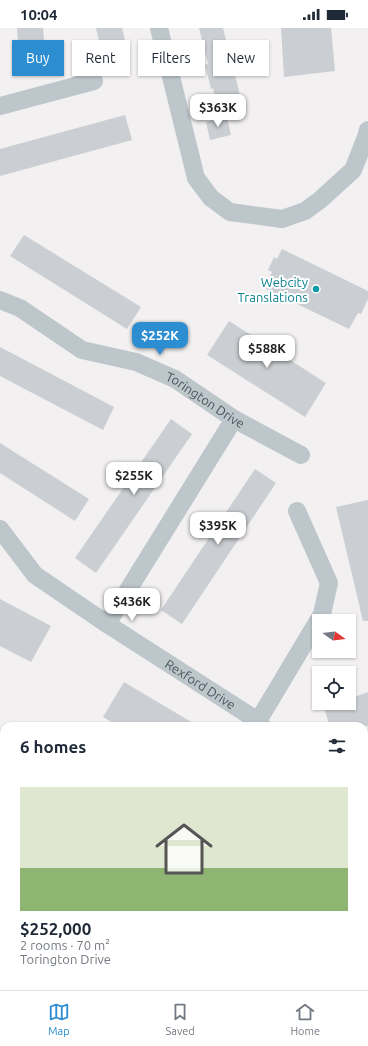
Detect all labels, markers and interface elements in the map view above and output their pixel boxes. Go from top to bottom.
text: 10:04 [20,6,58,23]
chip: Buy [12,40,64,76]
chip: Rent [72,40,130,76]
chip: Filters [138,40,205,76]
chip: New [213,40,269,76]
pin: $363K [190,94,246,128]
text: $363K [199,100,237,114]
place label: Webcity Translations [238,275,308,304]
marker: Webcity Translations [311,284,321,294]
pin: $252K [132,322,188,356]
text: $252K [141,328,179,342]
pin: $588K [239,335,295,369]
text: $588K [248,341,286,355]
street label: Torington Drive [164,369,247,430]
pin: $255K [106,462,162,496]
text: $255K [115,468,153,482]
pin: $395K [190,512,246,546]
text: $395K [199,518,237,532]
pin: $436K [104,588,160,622]
text: $436K [113,594,151,608]
north arrow [312,614,356,658]
map controls [312,614,356,710]
street label: Rexford Drive [163,656,238,712]
button: locate [312,666,356,710]
icon: filters [326,735,348,757]
text: 6 homes [20,737,86,756]
icon: home [148,813,220,885]
text: $252,000 [20,919,91,938]
text: 2 rooms · 70 m² [20,938,110,952]
text: Torington Drive [20,952,111,966]
tab: Map [48,1001,70,1037]
tab: Saved [166,1001,195,1037]
tab: Home [290,1001,320,1037]

